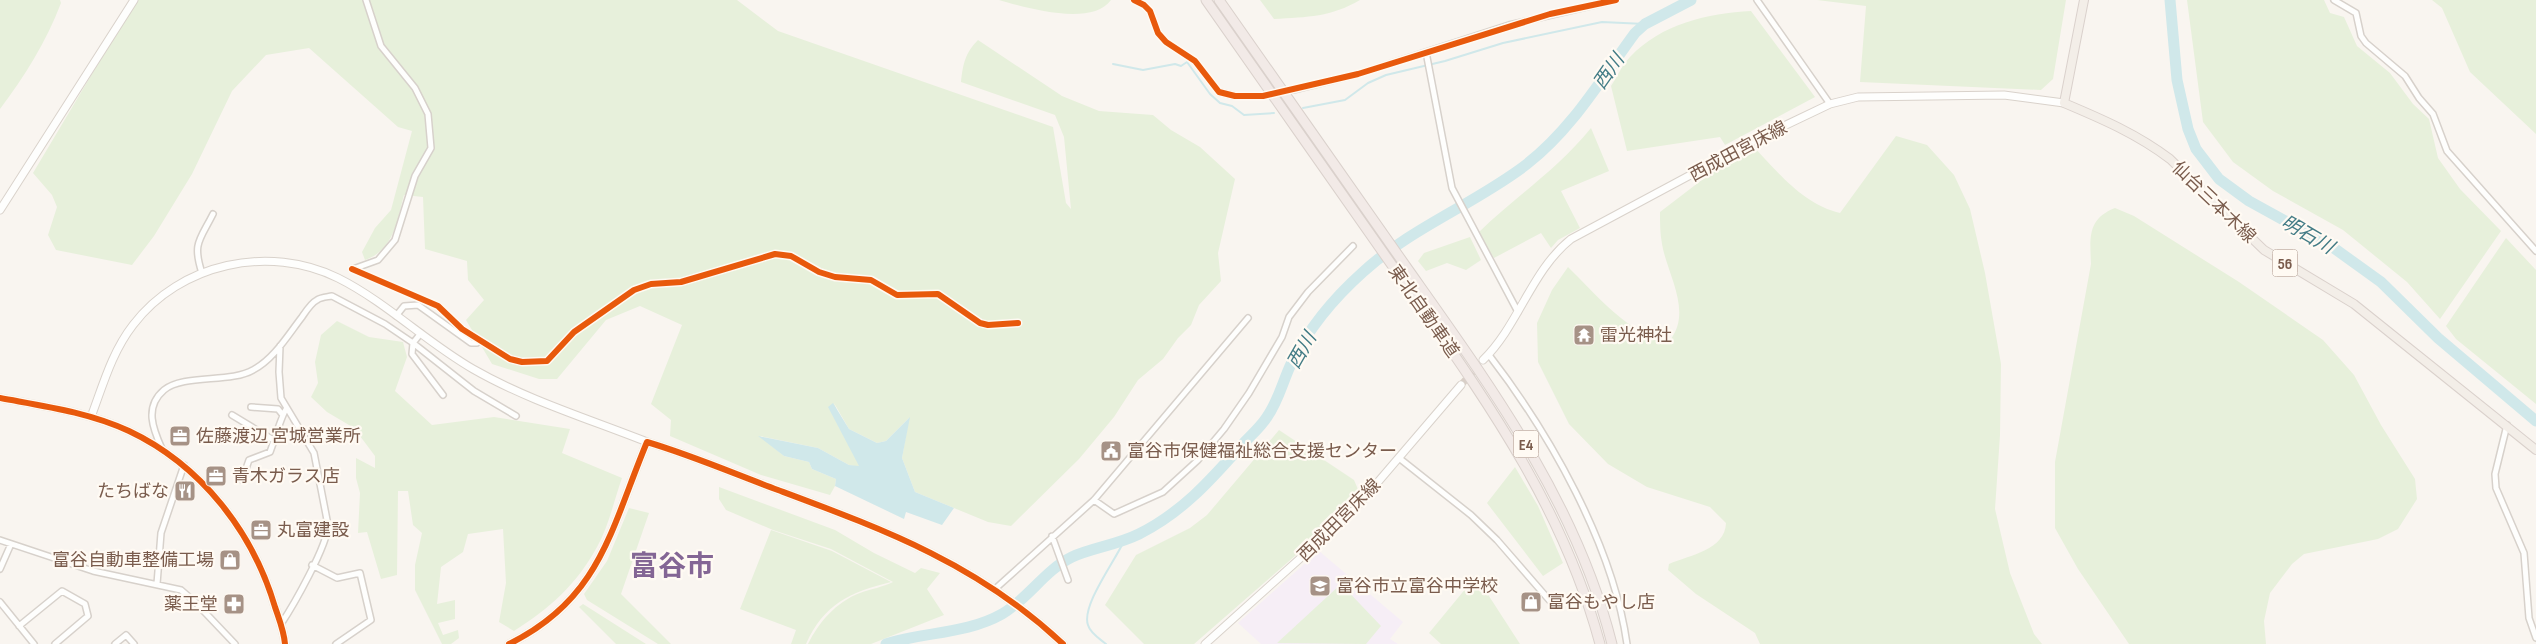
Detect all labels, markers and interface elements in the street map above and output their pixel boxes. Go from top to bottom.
water label: 西川 [1589,48,1631,94]
street label: 西成田宮床線 [1686,117,1791,186]
street label: 仙台三本木線 [2168,157,2260,247]
water label: 明石川 [2277,211,2339,261]
road number: 56 [2272,250,2298,276]
street label: 東北自動車道 [1384,261,1463,362]
temple icon: 雷光神社 [1572,323,1596,347]
place label: 雷光神社 [1600,325,1672,346]
water label: 西川 [1283,327,1323,373]
office icon: 佐藤渡辺 宮城営業所 [168,424,192,448]
place label: 佐藤渡辺 宮城営業所 [196,426,361,447]
road number: E4 [1514,430,1538,458]
public building icon: 富谷市保健福祉総合支援センター [1099,439,1123,463]
place label: 富谷市保健福祉総合支援センター [1127,441,1397,462]
office icon: 青木ガラス店 [204,464,228,488]
place label: 青木ガラス店 [232,466,340,487]
street label: 西成田宮床線 [1294,475,1385,566]
restaurant icon: たちばな [173,479,197,503]
place label: たちばな [97,481,169,502]
office icon: 丸富建設 [249,518,273,542]
place label: 丸富建設 [277,520,349,541]
shop icon: 富谷自動車整備工場 [218,548,242,572]
place label: 富谷自動車整備工場 [52,550,214,571]
district label: 富谷市 [630,550,714,583]
school or university icon: 富谷市立富谷中学校 [1308,574,1332,598]
place label: 富谷市立富谷中学校 [1336,576,1498,597]
shop icon: 富谷もやし店 [1519,590,1543,614]
pharmacy icon: 薬王堂 [222,592,246,616]
place label: 富谷もやし店 [1547,592,1655,613]
place label: 薬王堂 [164,594,218,615]

